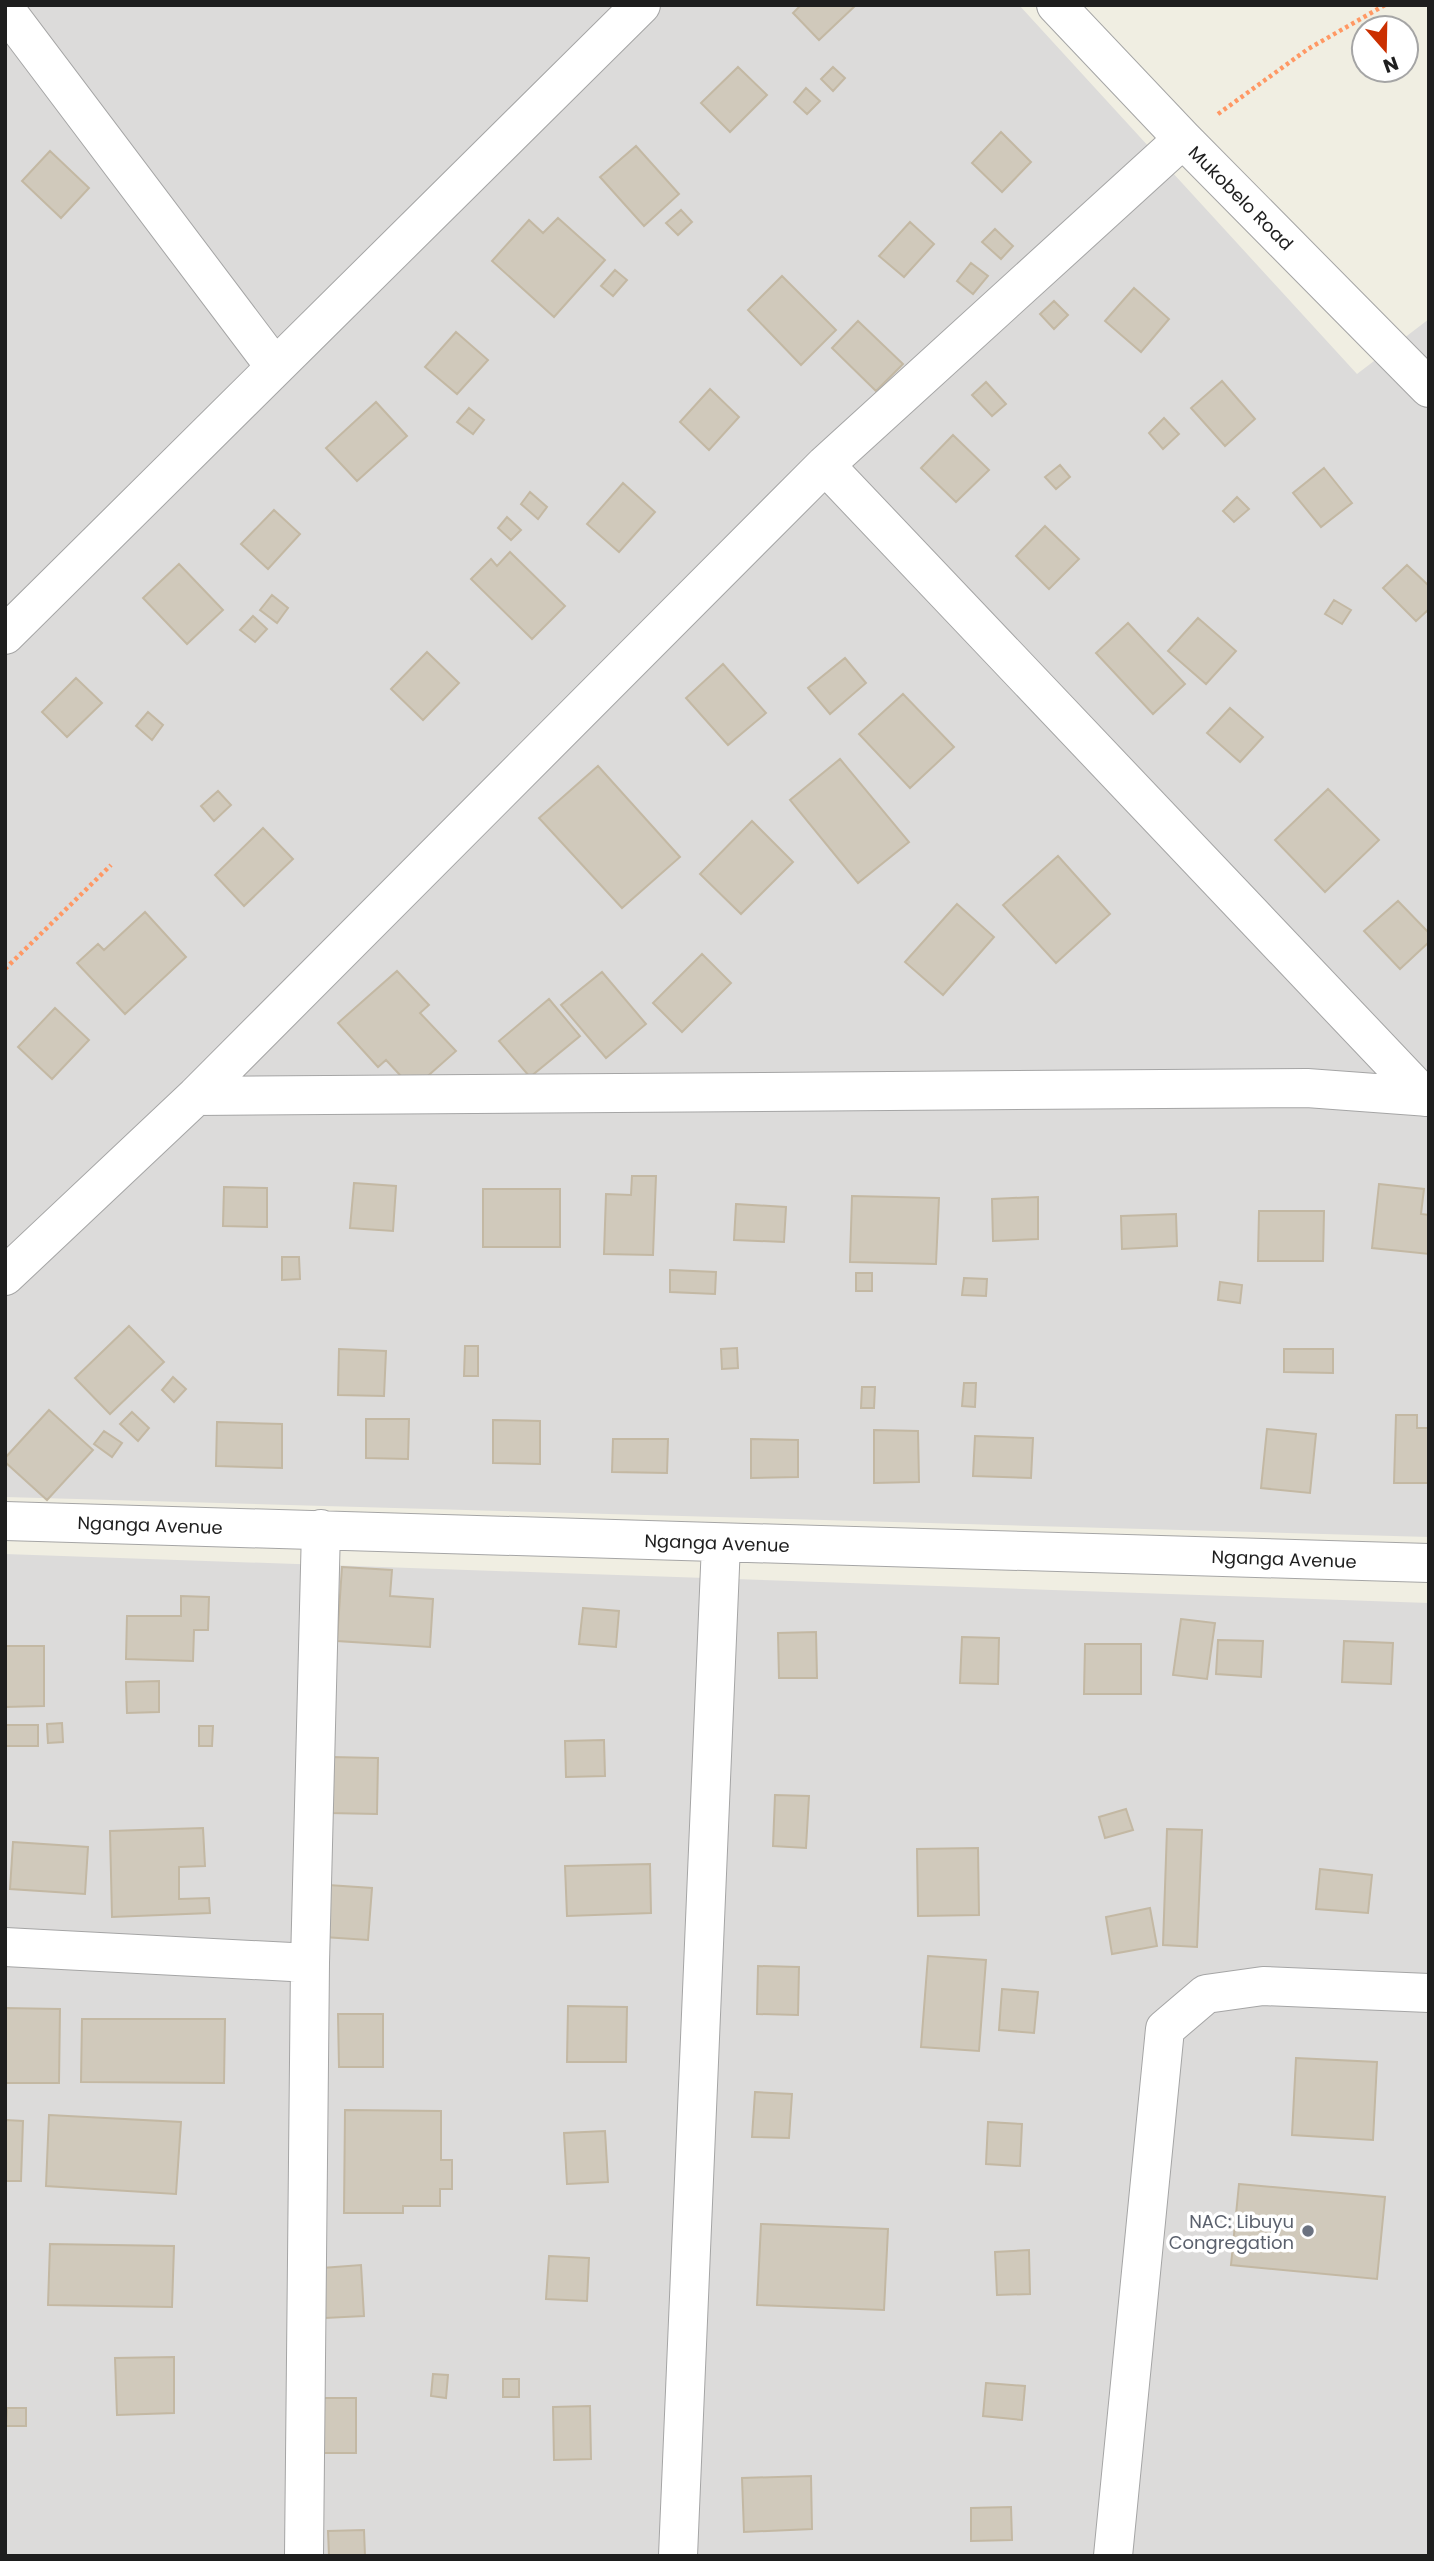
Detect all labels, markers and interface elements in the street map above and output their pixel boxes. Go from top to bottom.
north arrow [1350,14,1420,84]
text: N [1379,49,1402,80]
street label: Mukobelo Road [1183,140,1299,256]
street label: Nganga Avenue [77,1510,223,1540]
street label: Nganga Avenue [644,1528,790,1558]
street label: Nganga Avenue [1211,1544,1357,1574]
place label: NAC: Libuyu Congregation [1169,2209,1294,2255]
marker: NAC: Libuyu Congregation [1300,2223,1316,2239]

